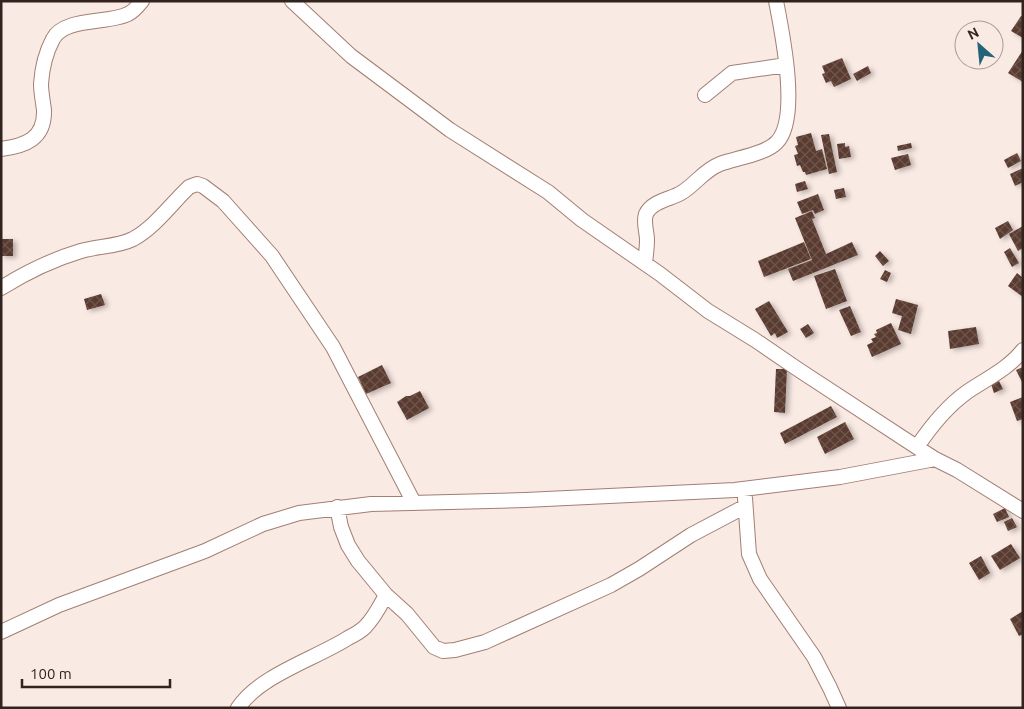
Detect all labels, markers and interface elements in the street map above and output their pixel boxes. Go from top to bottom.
north arrow [954,20,1004,70]
text: N [965,24,981,43]
scale bar [22,656,170,688]
text: 100 m [30,665,72,682]

